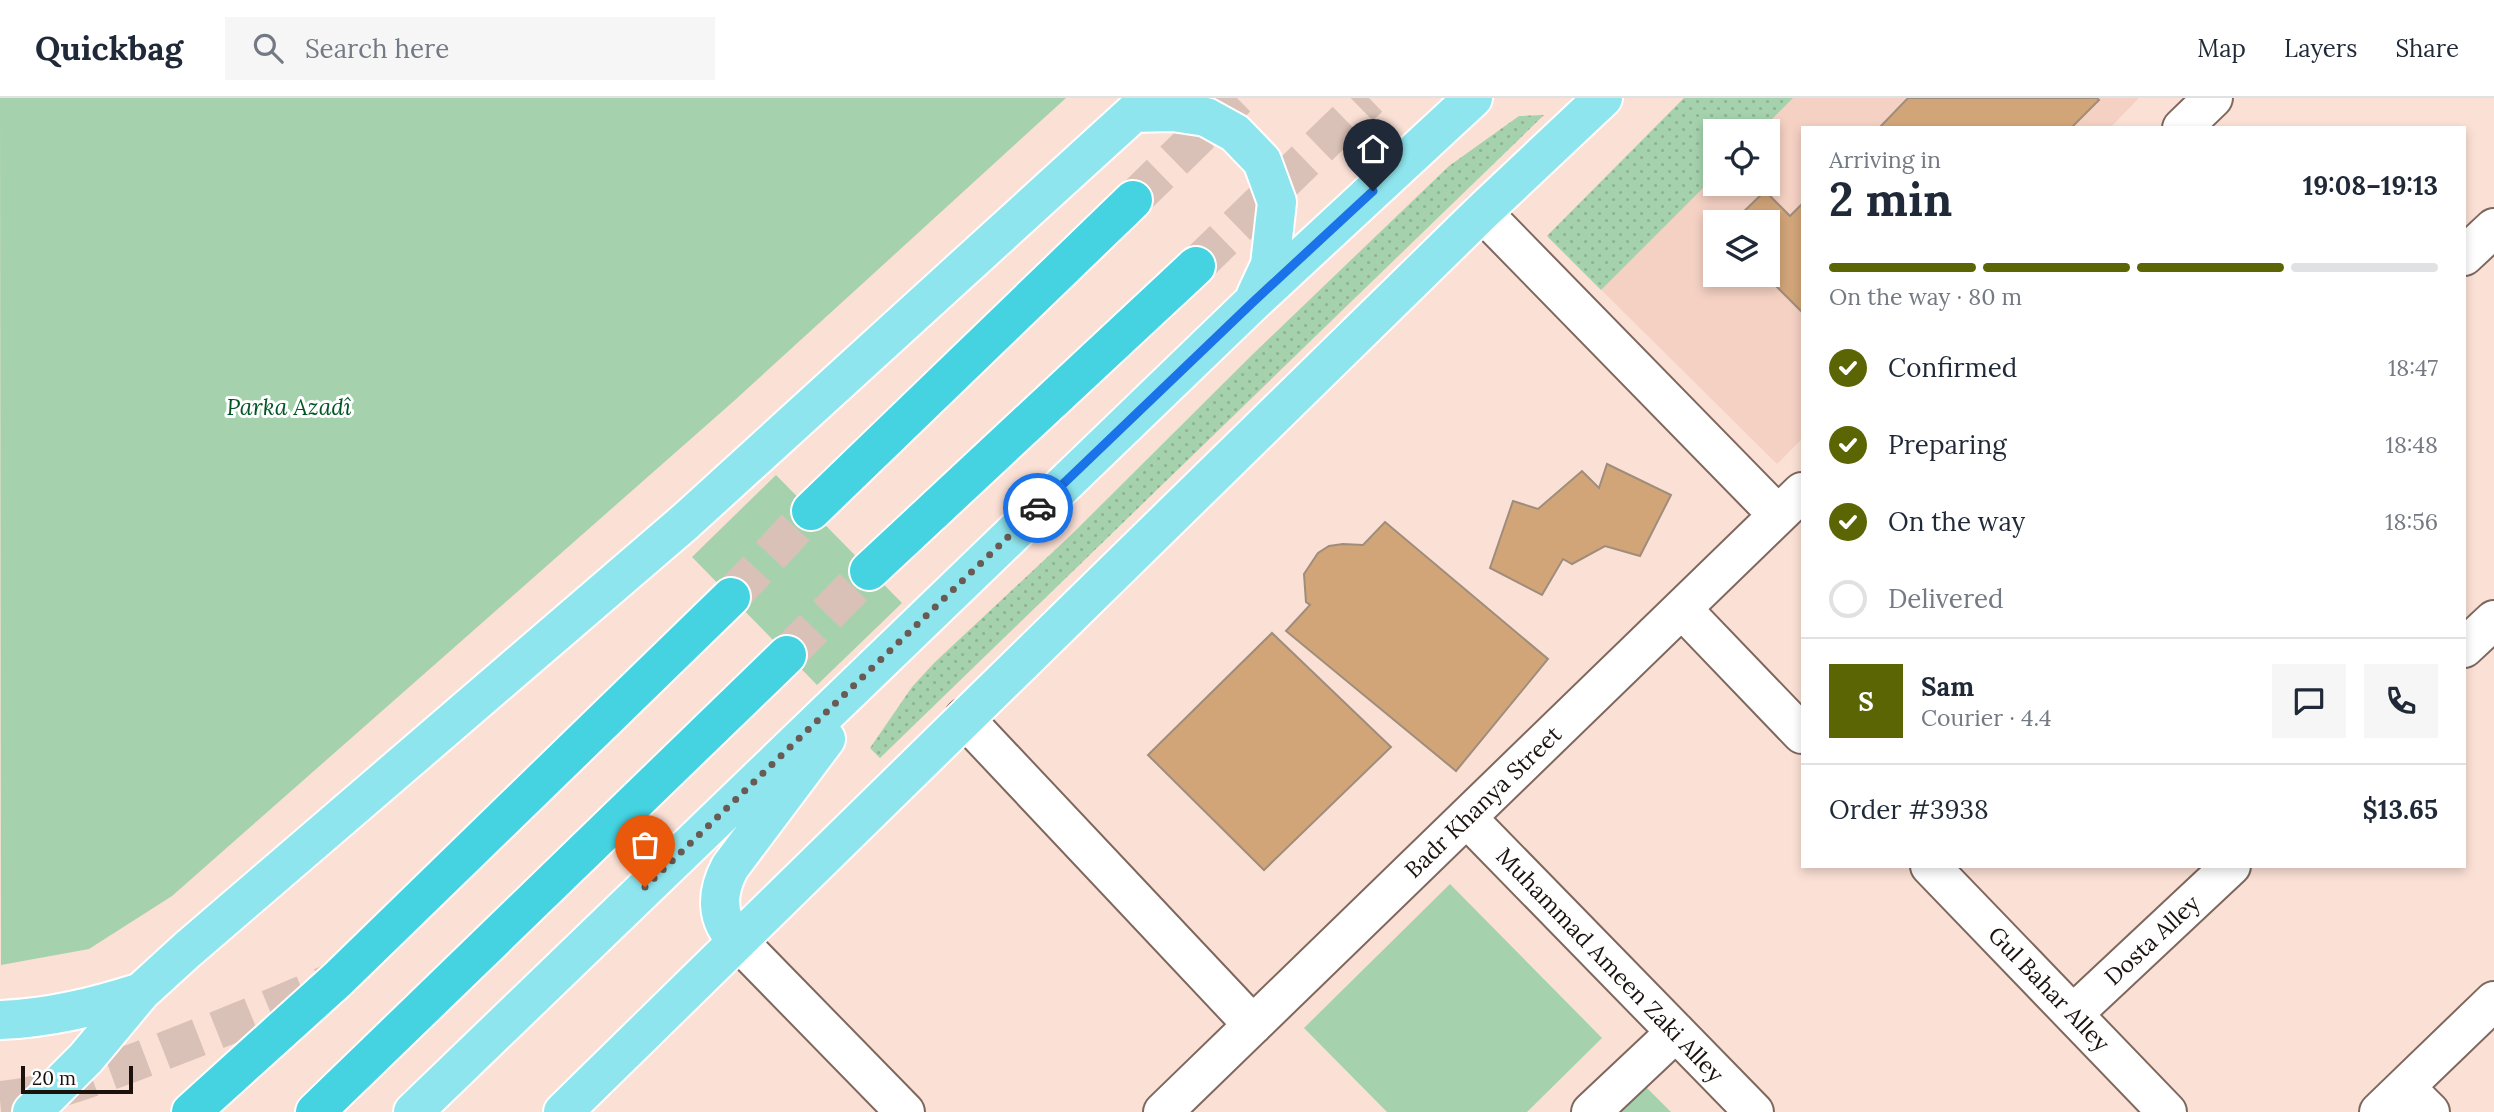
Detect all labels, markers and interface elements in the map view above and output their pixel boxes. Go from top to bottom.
search box [225,17,715,80]
text: Quickbag [35,27,183,69]
icon: search [249,29,287,67]
text: Search here [305,32,449,65]
text: Map [2197,33,2246,64]
text: Layers [2284,33,2357,64]
text: Share [2395,33,2459,64]
pin [1343,119,1403,191]
map controls [1703,119,1780,287]
button: locate [1703,119,1780,196]
icon: home [1354,130,1392,168]
text: Arriving in [1829,145,1941,174]
text: 19:08–19:13 [2303,169,2438,202]
text: 2 min [1829,170,1952,229]
button: layers [1703,210,1780,287]
text: On the way · 80 m [1829,282,2022,311]
icon: check [1829,349,1867,387]
text: Confirmed [1888,351,2017,384]
text: 18:47 [2388,353,2438,382]
park label: Parka Azadî [226,392,352,421]
icon: check [1829,426,1867,464]
text: Preparing [1888,428,2007,461]
text: 18:48 [2386,430,2438,459]
courier [1003,473,1073,543]
icon: car [1019,489,1057,527]
icon: check [1829,503,1867,541]
text: On the way [1888,505,2025,538]
text: 18:56 [2385,507,2438,536]
text: Delivered [1888,582,2004,615]
button: chat [2272,664,2346,738]
button: phone [2364,664,2438,738]
text: Sam [1921,670,1974,703]
text: S [1858,685,1874,718]
text: Courier · 4.4 [1921,703,2052,732]
street label: Badr Khanya Street [1398,719,1567,884]
text: Order #3938 [1829,793,1989,826]
text: $13.65 [2363,793,2438,826]
pin [615,815,675,887]
icon: bag [626,826,664,864]
street label: Muhammad Ameen Zaki Alley [1490,841,1731,1089]
street label: Dosta Alley [2098,888,2206,991]
street label: Gul Bahar Alley [1982,920,2117,1058]
scale bar [21,1063,133,1095]
text: 20 m [32,1066,76,1090]

